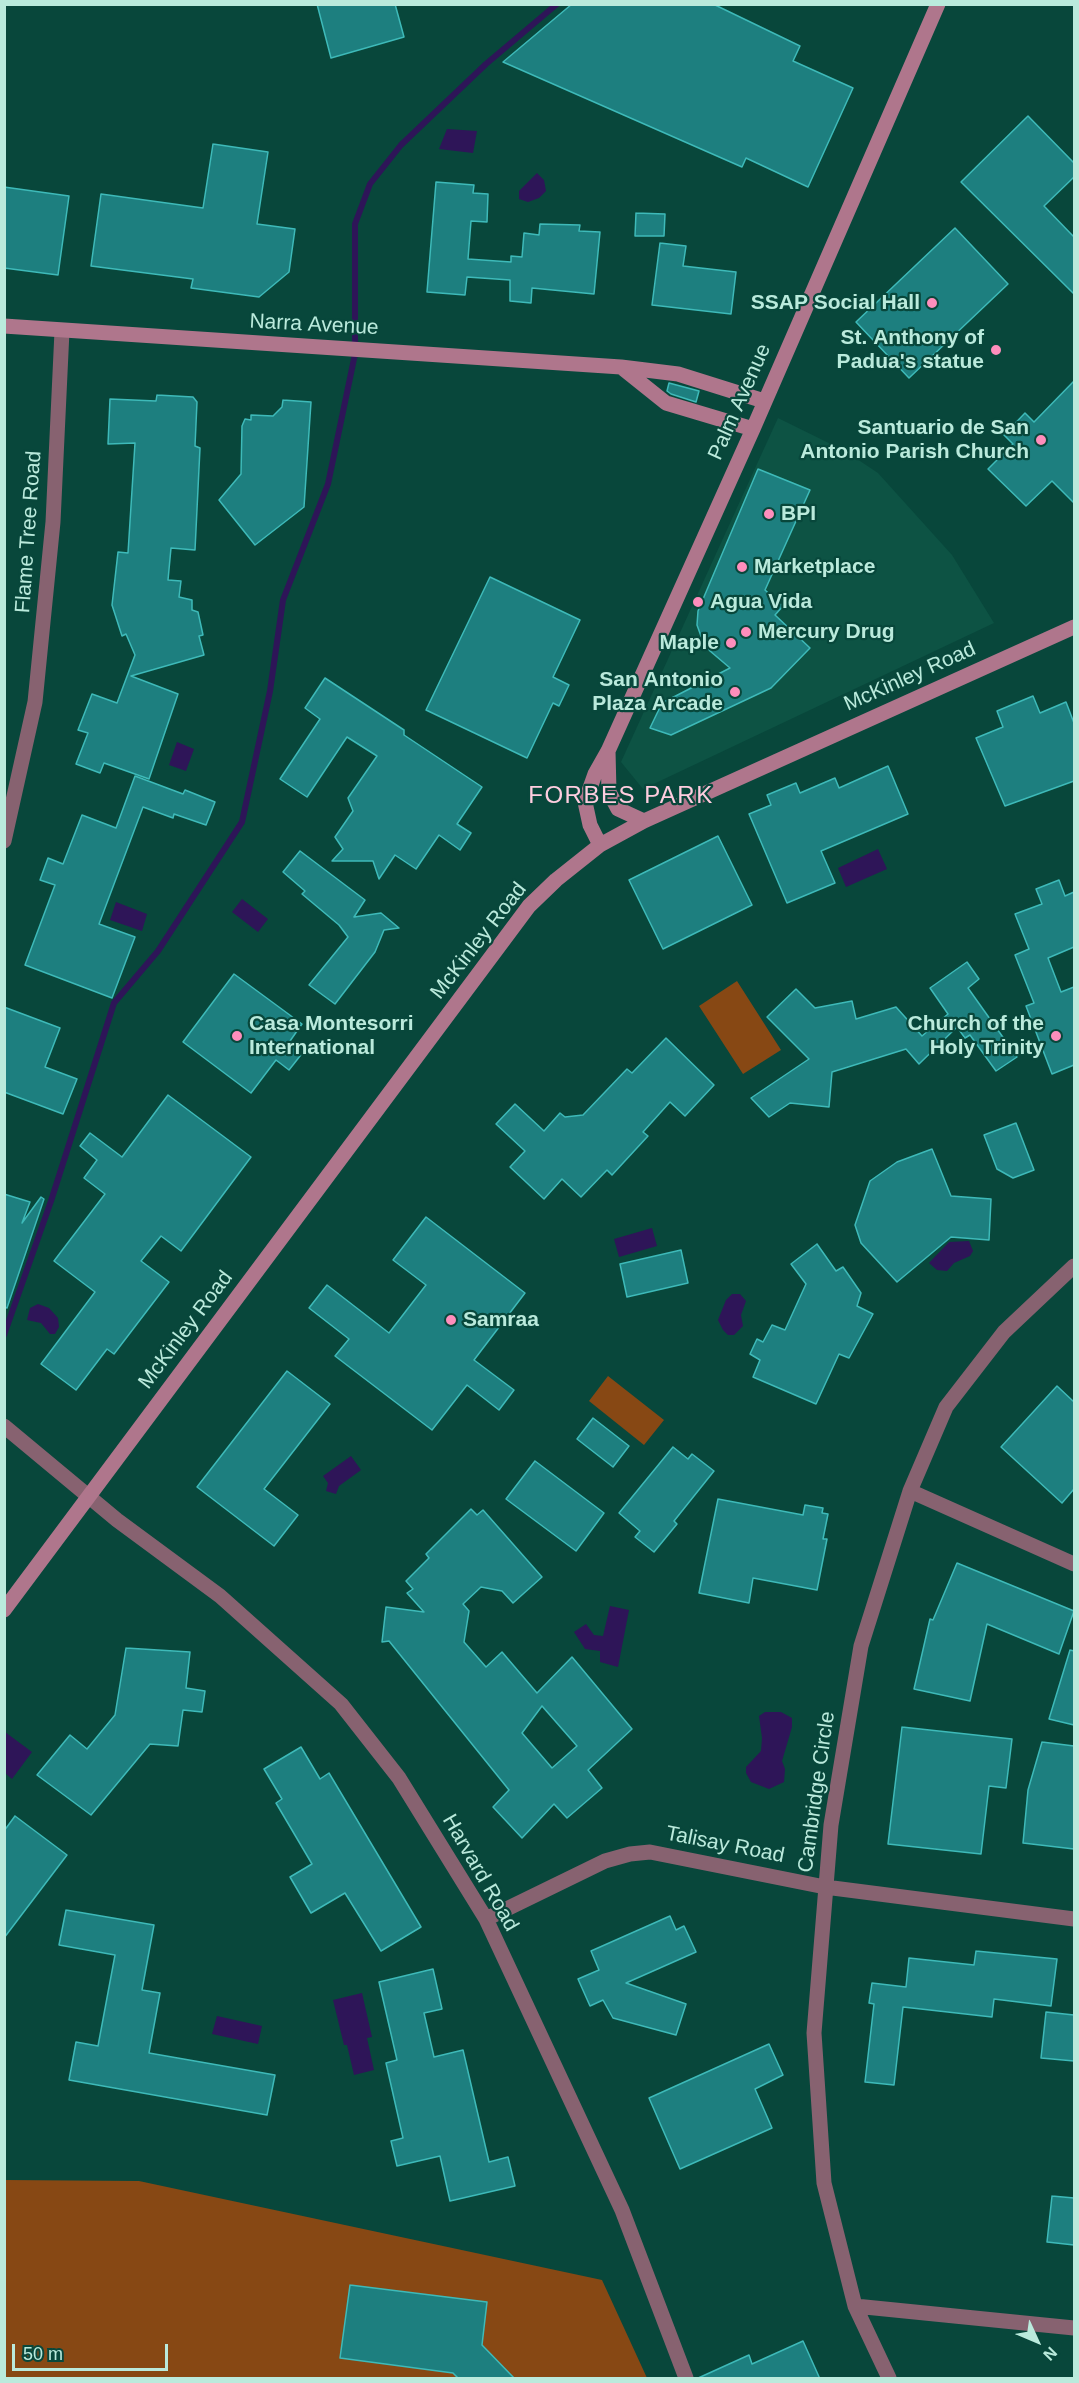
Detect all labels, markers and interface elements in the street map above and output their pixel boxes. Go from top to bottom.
place label: SSAP Social Hall [751,290,920,316]
marker: SSAP Social Hall [925,296,939,310]
street label: Narra Avenue [249,309,379,341]
place label: St. Anthony of Padua's statue [837,325,984,375]
street label: Palm Avenue [703,340,777,464]
marker: St. Anthony of Padua's statue [989,343,1003,357]
place label: Santuario de San Antonio Parish Church [800,415,1029,465]
marker: Santuario de San Antonio Parish Church [1034,433,1048,447]
street label: Flame Tree Road [11,450,47,614]
place label: BPI [781,501,816,527]
marker: BPI [762,507,776,521]
place label: Marketplace [754,554,875,580]
marker: Marketplace [735,560,749,574]
place label: Agua Vida [710,589,812,615]
marker: Agua Vida [691,595,705,609]
place label: Mercury Drug [758,619,895,645]
marker: Mercury Drug [739,625,753,639]
place label: Maple [659,630,719,656]
marker: Maple [724,636,738,650]
street label: McKinley Road [840,637,980,717]
place label: San Antonio Plaza Arcade [592,667,723,717]
marker: San Antonio Plaza Arcade [728,685,742,699]
district label: FORBES PARK [528,782,714,810]
street label: McKinley Road [426,878,532,1004]
place label: Casa Montesorri International [249,1011,414,1061]
place label: Church of the Holy Trinity [908,1011,1044,1061]
marker: Casa Montesorri International [230,1029,244,1043]
marker: Church of the Holy Trinity [1049,1029,1063,1043]
street label: McKinley Road [133,1266,239,1394]
place label: Samraa [463,1307,539,1333]
marker: Samraa [444,1313,458,1327]
street label: Cambridge Circle [793,1710,841,1874]
street label: Harvard Road [436,1810,524,1936]
street label: Talisay Road [664,1821,786,1869]
north arrow [1007,2311,1067,2371]
scale bar [15,2332,171,2370]
text: 50 m [23,2344,63,2364]
text: N [1040,2344,1060,2364]

